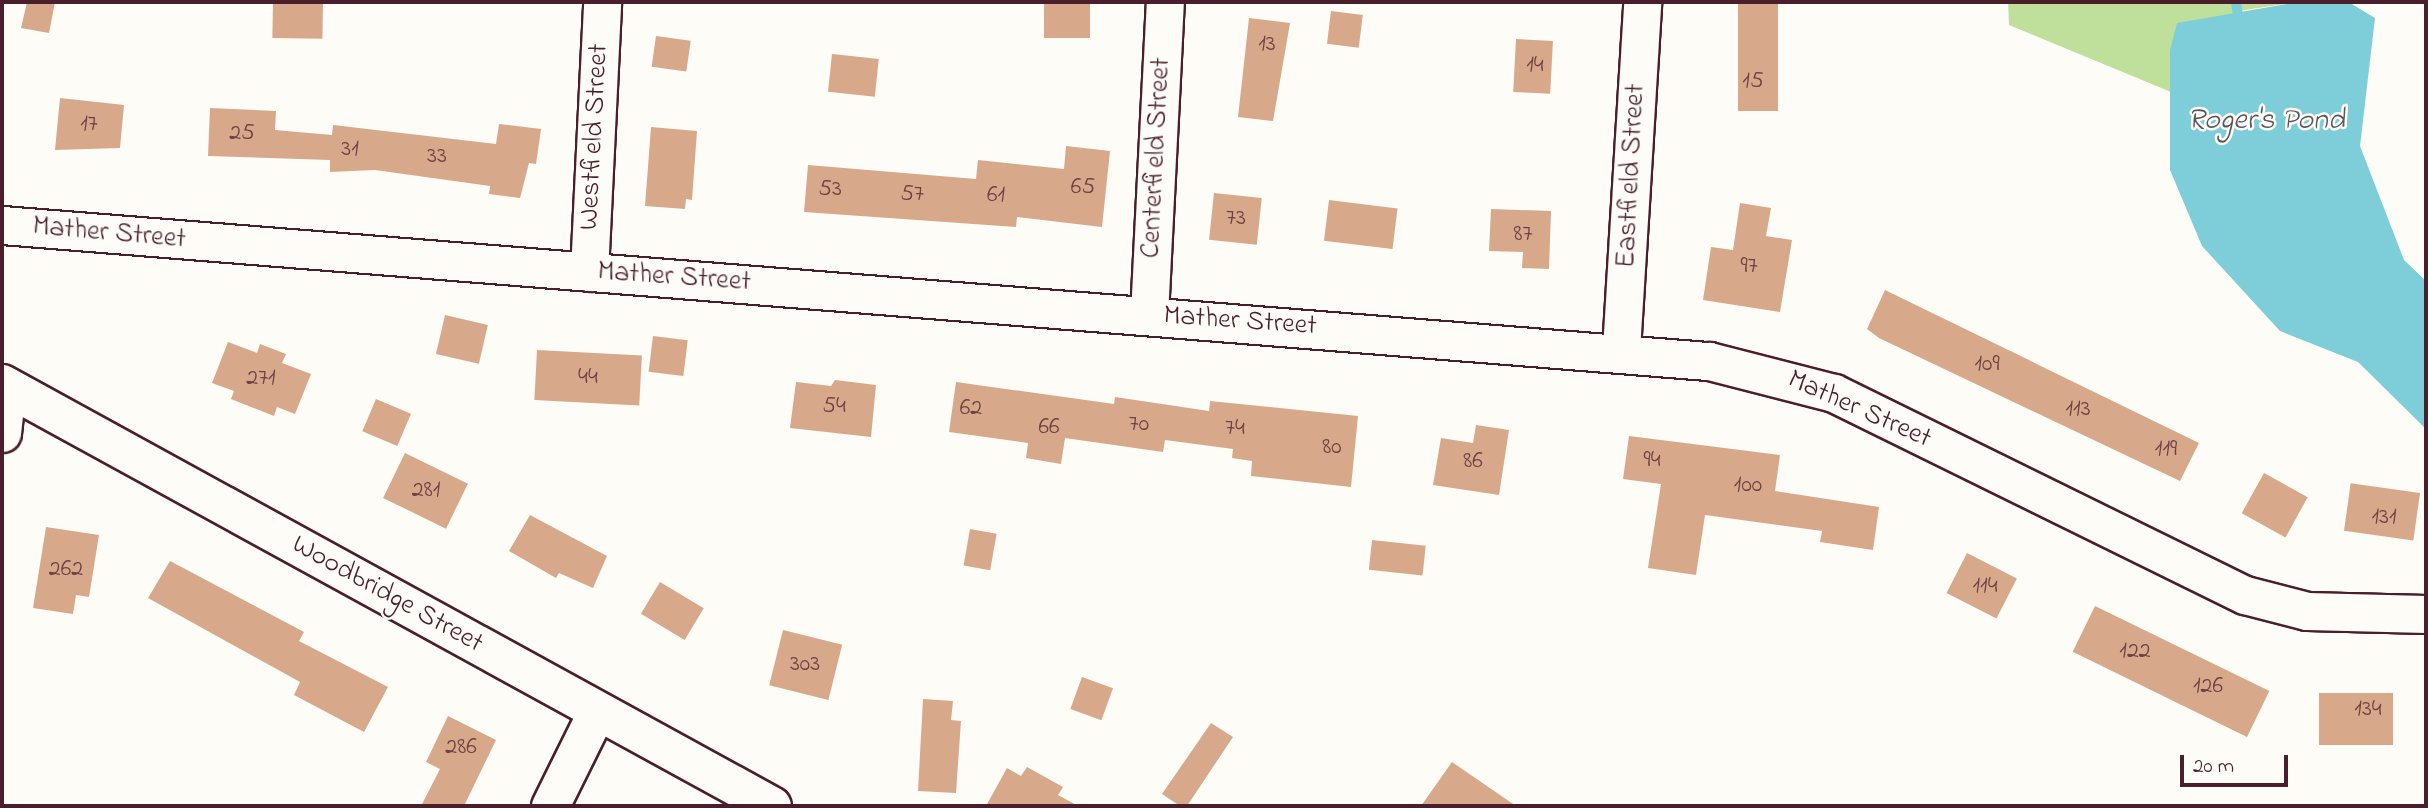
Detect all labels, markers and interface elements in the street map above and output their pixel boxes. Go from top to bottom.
house number: 13 [1258,31,1276,59]
street label: Westfield Street [573,43,617,231]
house number: 14 [1526,52,1544,80]
street label: Centerfield Street [1135,57,1179,259]
house number: 15 [1742,68,1764,96]
street label: Eastfield Street [1610,83,1654,269]
water label: Roger's Pond [2187,103,2345,139]
house number: 17 [80,111,98,139]
house number: 25 [229,120,255,148]
house number: 31 [341,136,359,164]
house number: 33 [427,143,447,171]
house number: 65 [1071,174,1095,202]
house number: 53 [818,176,842,204]
house number: 57 [900,181,924,209]
house number: 61 [987,182,1005,210]
house number: 73 [1226,205,1246,233]
street label: Mather Street [31,211,187,257]
house number: 87 [1514,221,1532,249]
house number: 97 [1740,253,1758,281]
street label: Mather Street [596,256,752,300]
street label: Mather Street [1162,300,1318,344]
house number: 109 [1974,351,2000,379]
street label: Mather Street [1782,363,1936,457]
house number: 44 [578,364,598,392]
house number: 271 [246,365,276,393]
house number: 54 [822,393,846,421]
house number: 62 [960,395,982,423]
house number: 113 [2065,396,2091,424]
house number: 70 [1129,411,1149,439]
house number: 66 [1038,414,1060,442]
house number: 74 [1225,415,1245,443]
house number: 80 [1322,434,1342,462]
house number: 119 [2155,436,2177,464]
house number: 94 [1643,447,1661,475]
house number: 86 [1463,448,1483,476]
house number: 100 [1734,472,1762,500]
house number: 281 [412,477,440,505]
house number: 131 [2371,504,2397,532]
street label: Woodbridge Street [285,529,489,661]
house number: 262 [49,556,83,584]
house number: 114 [1972,573,1998,601]
house number: 122 [2119,638,2151,666]
house number: 303 [790,651,820,679]
house number: 126 [2193,673,2223,701]
house number: 134 [2354,696,2382,724]
house number: 286 [445,734,477,762]
scale bar [2183,742,2292,786]
text: 20 m [2193,752,2234,782]

